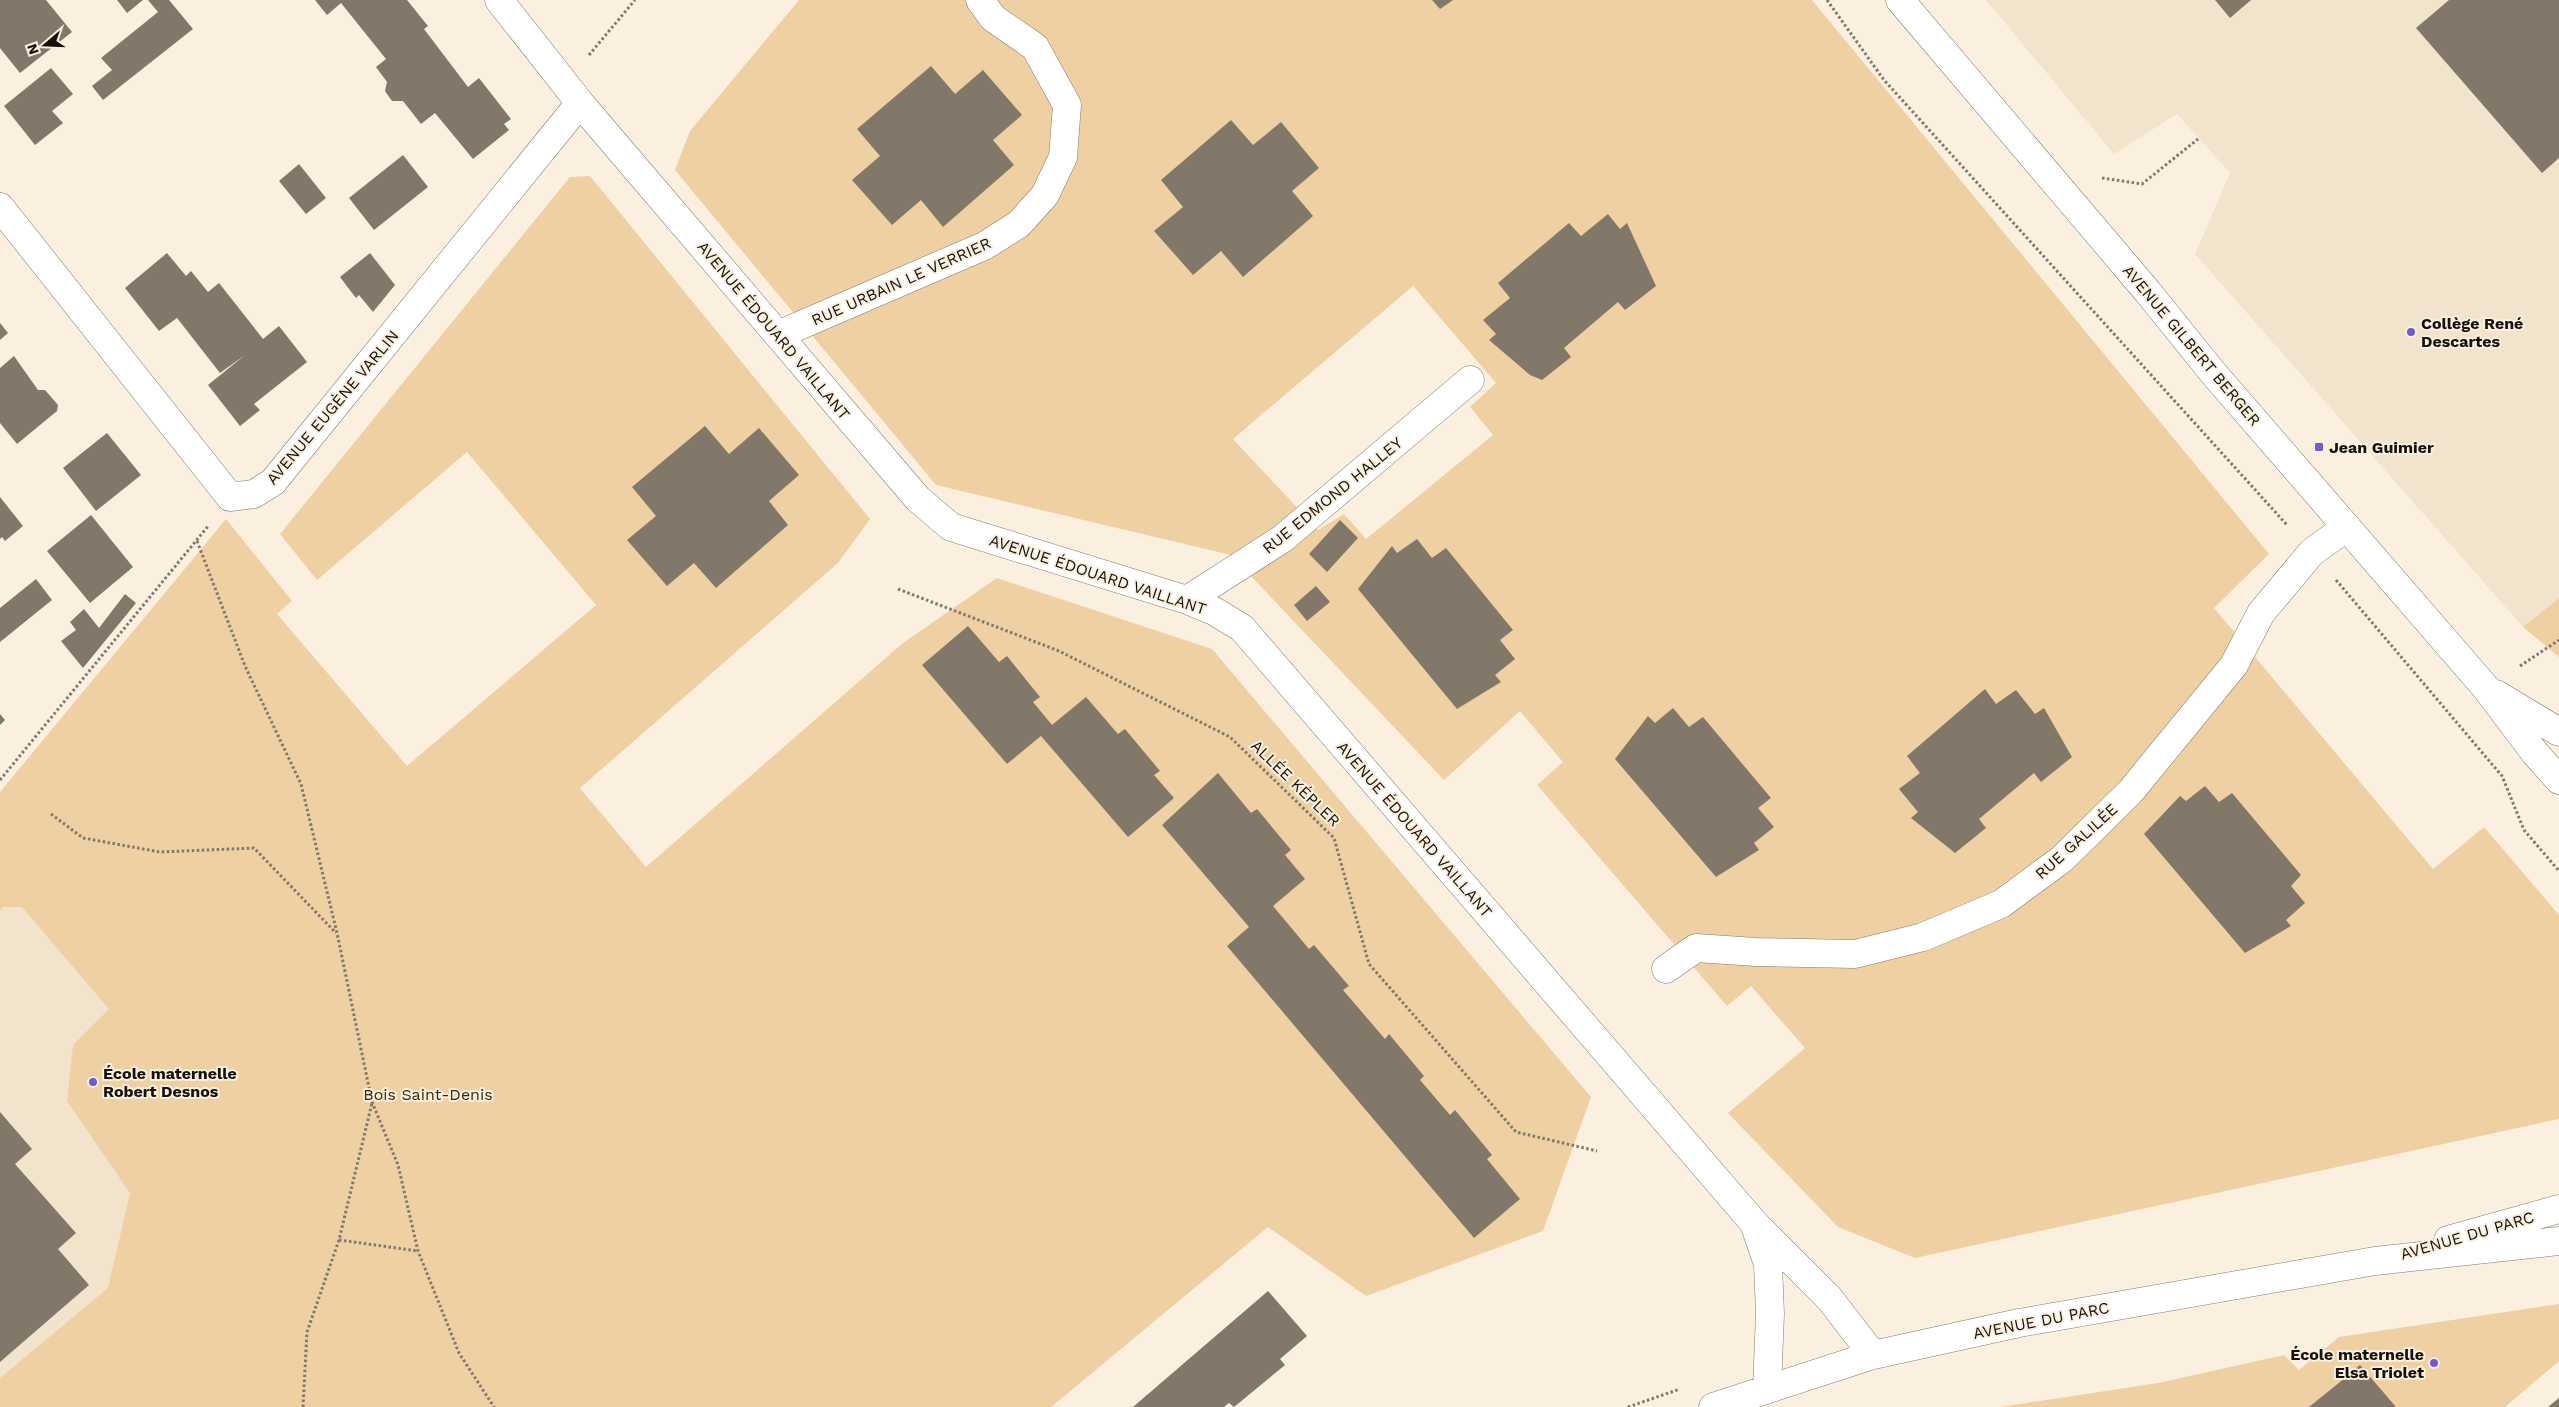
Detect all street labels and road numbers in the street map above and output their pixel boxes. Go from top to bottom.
street label: RUE URBAIN LE VERRIER [808,233,994,330]
street label: AVENUE ÉDOUARD VAILLANT [693,237,854,424]
street label: AVENUE GILBERT BERGER [2119,261,2264,430]
street label: AVENUE EUGÈNE VARLIN [262,326,403,488]
street label: RUE EDMOND HALLEY [1259,433,1406,558]
street label: AVENUE ÉDOUARD VAILLANT [987,530,1209,619]
street label: ALLÉE KÉPLER [1247,736,1344,831]
street label: AVENUE ÉDOUARD VAILLANT [1333,737,1496,921]
street label: RUE GALILÉE [2031,799,2121,883]
street label: AVENUE DU PARC [2398,1207,2536,1264]
street label: AVENUE DU PARC [1971,1298,2111,1343]

